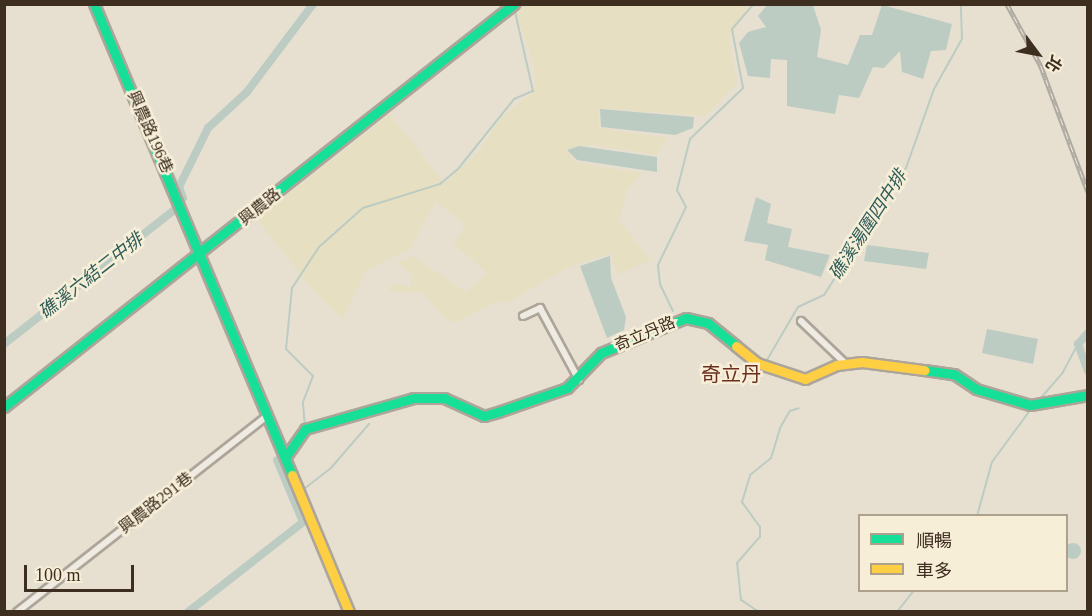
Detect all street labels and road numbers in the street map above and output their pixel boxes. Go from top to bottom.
street label: 興農路196巷 [123,88,177,176]
street label: 興農路 [235,184,285,230]
street label: 奇立丹路 [612,313,678,355]
street label: 興農路291巷 [115,468,197,538]

